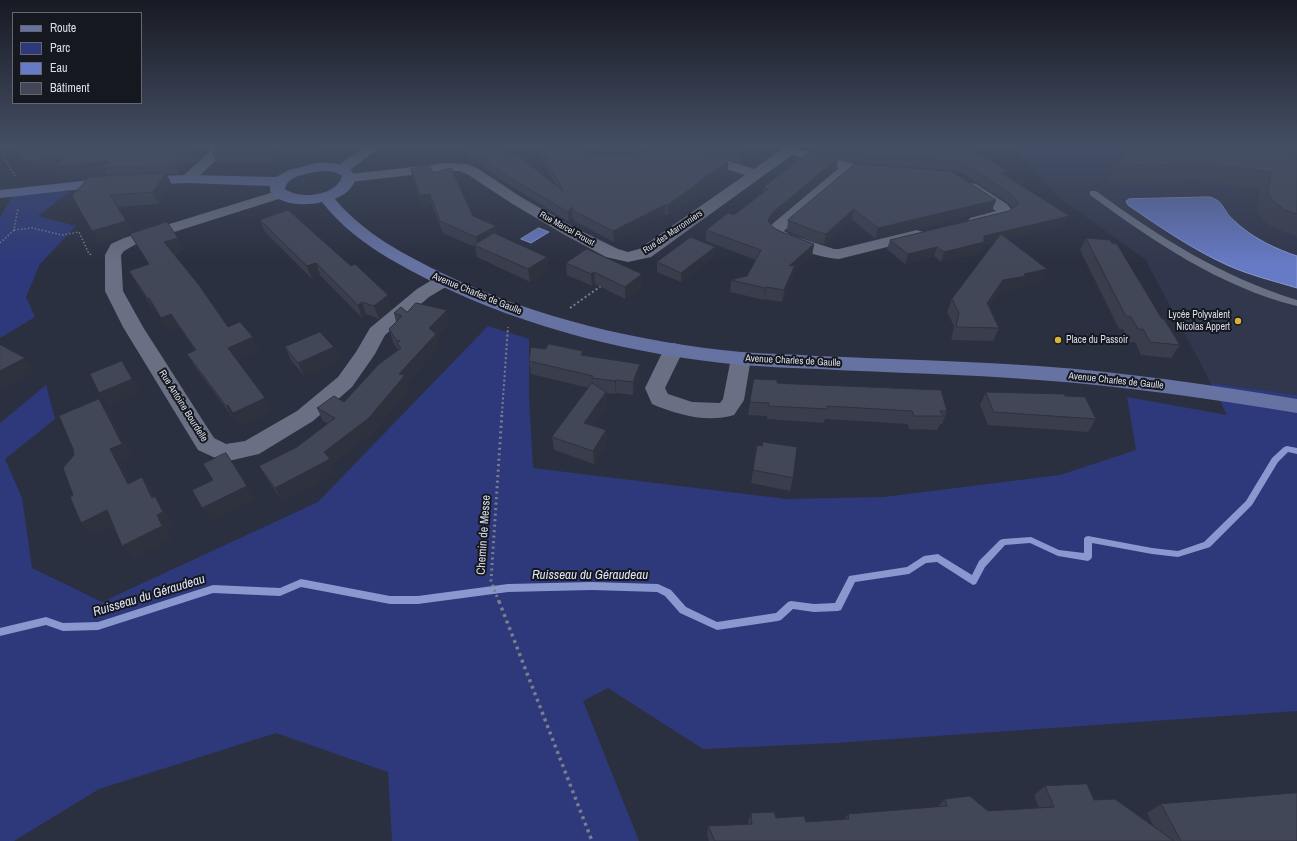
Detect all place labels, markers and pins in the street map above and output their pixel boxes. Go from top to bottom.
place label: Lycée Polyvalent Nicolas Appert [1168,309,1230,332]
marker: Lycée Polyvalent Nicolas Appert [1233,316,1243,326]
place label: Place du Passoir [1066,334,1128,346]
marker: Place du Passoir [1053,335,1063,345]

